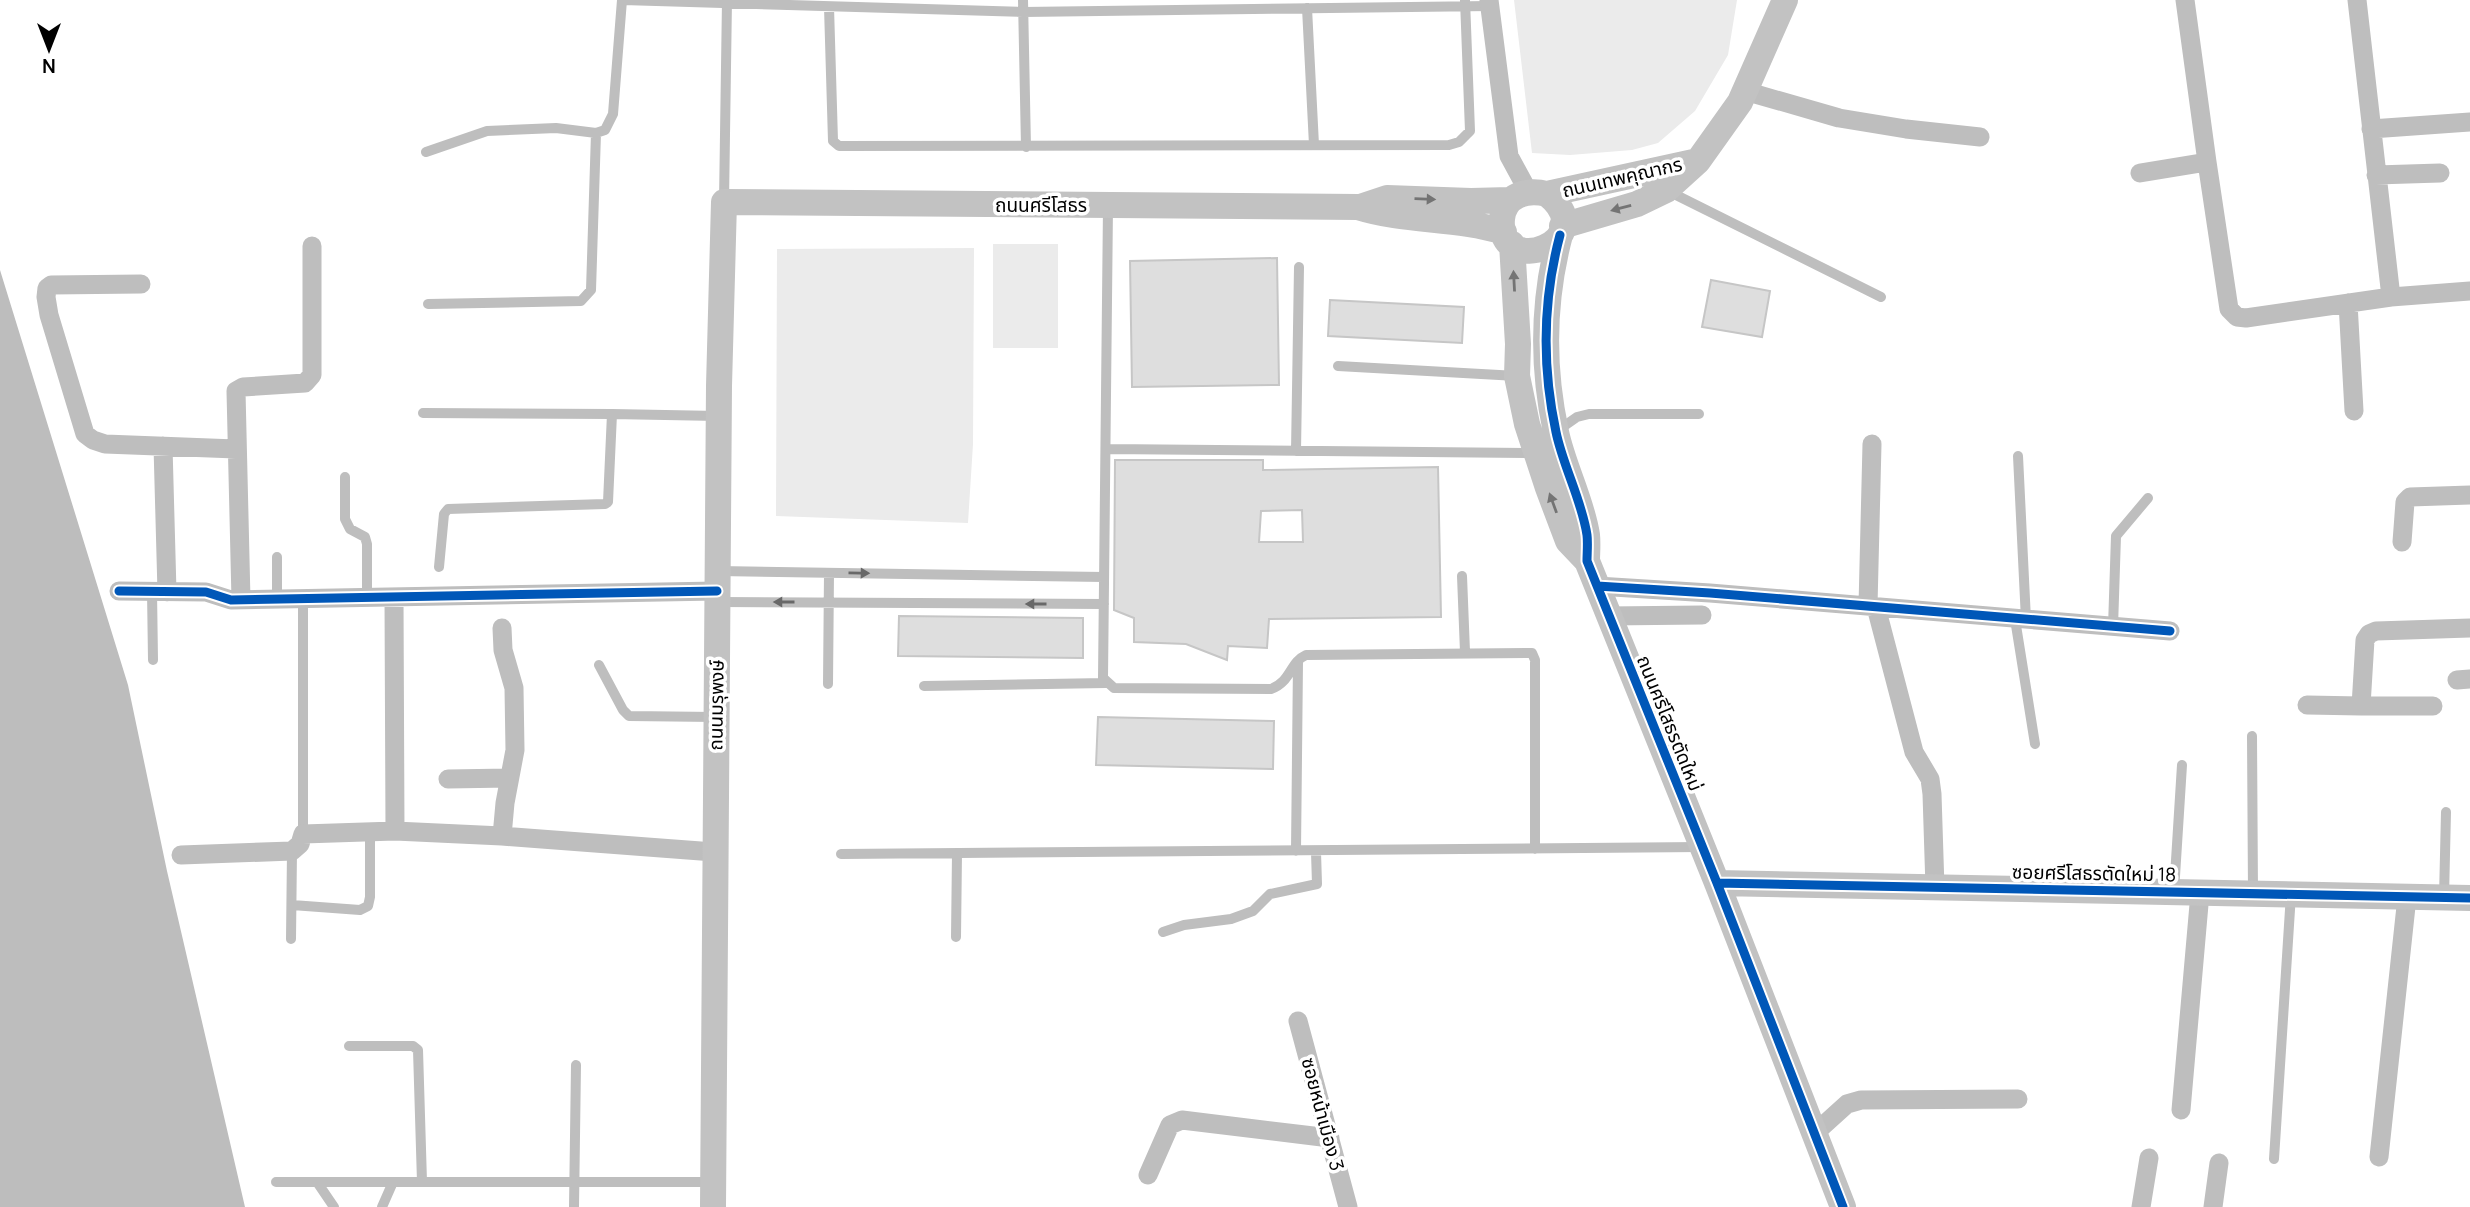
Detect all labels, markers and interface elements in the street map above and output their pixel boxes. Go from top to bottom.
north arrow [14,14,84,84]
text: N [42,53,56,79]
street label: ถนนเทพคุณากร [1559,151,1685,203]
street label: ถนนศรีโสธร [995,192,1087,218]
one-way arrow [1414,194,1436,205]
one-way arrow [1610,203,1632,214]
one-way arrow [1508,270,1519,292]
one-way arrow [1548,493,1559,514]
one-way arrow [849,568,871,579]
one-way arrow [773,597,795,608]
one-way arrow [1025,598,1047,610]
street label: ถนนศรีโสธรตัดใหม่ [1631,651,1709,795]
street label: ถนนมรุพงษ์ [702,659,730,751]
street label: ซอยศรีโสธรตัดใหม่ 18 [2012,859,2176,887]
street label: ซอยหน้าเมือง 3 [1295,1055,1351,1173]

